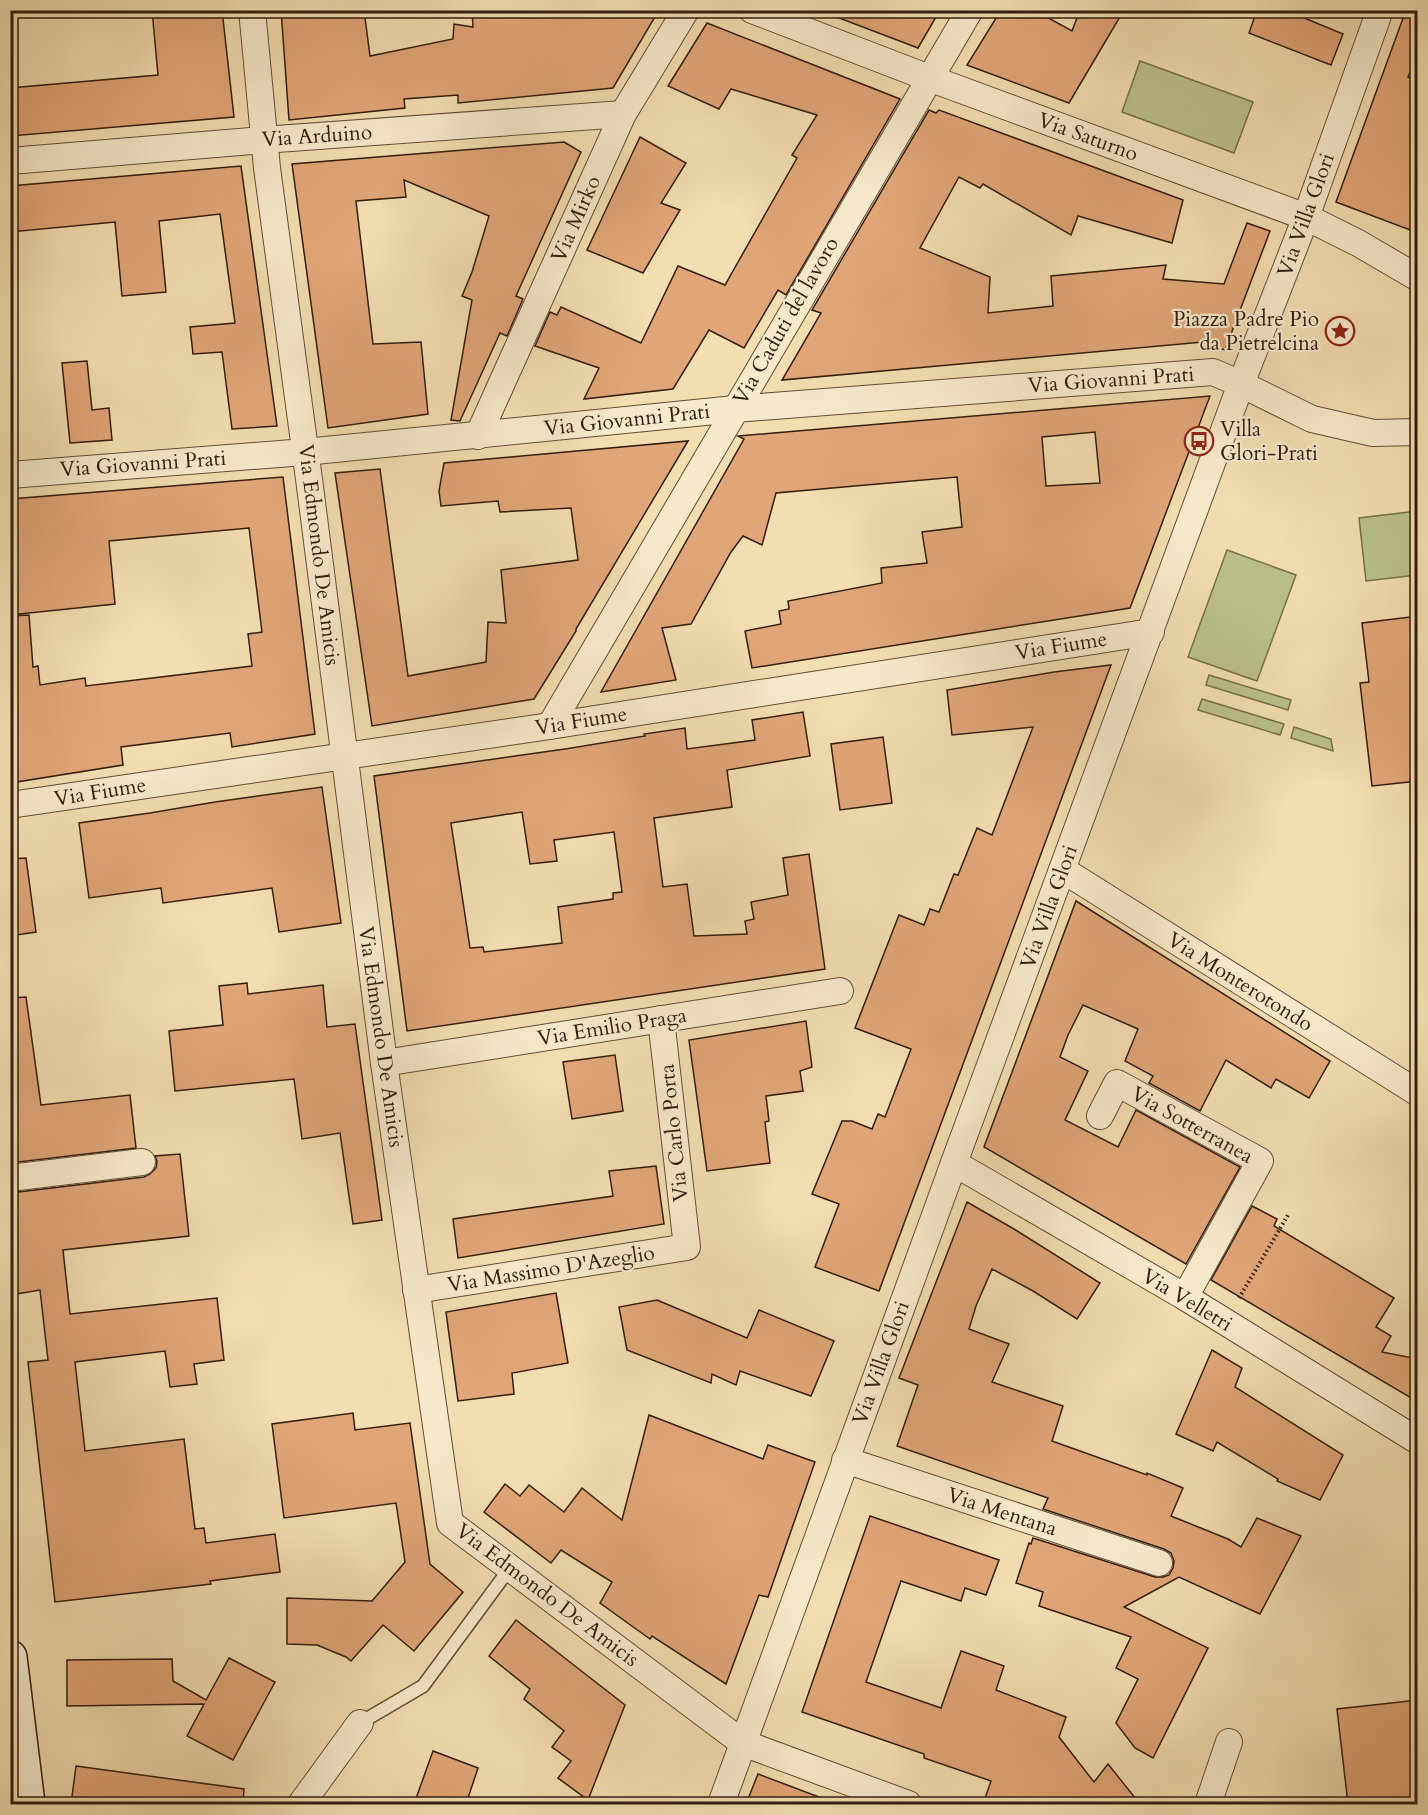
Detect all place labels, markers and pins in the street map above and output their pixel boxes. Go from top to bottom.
place label: Piazza Padre Pio da Pietrelcina [1173,305,1319,358]
place icon: Piazza Padre Pio da Pietrelcina [1324,315,1356,347]
place label: Villa Glori-Prati [1220,415,1318,468]
bus stop icon: Villa Glori-Prati [1183,425,1215,457]

